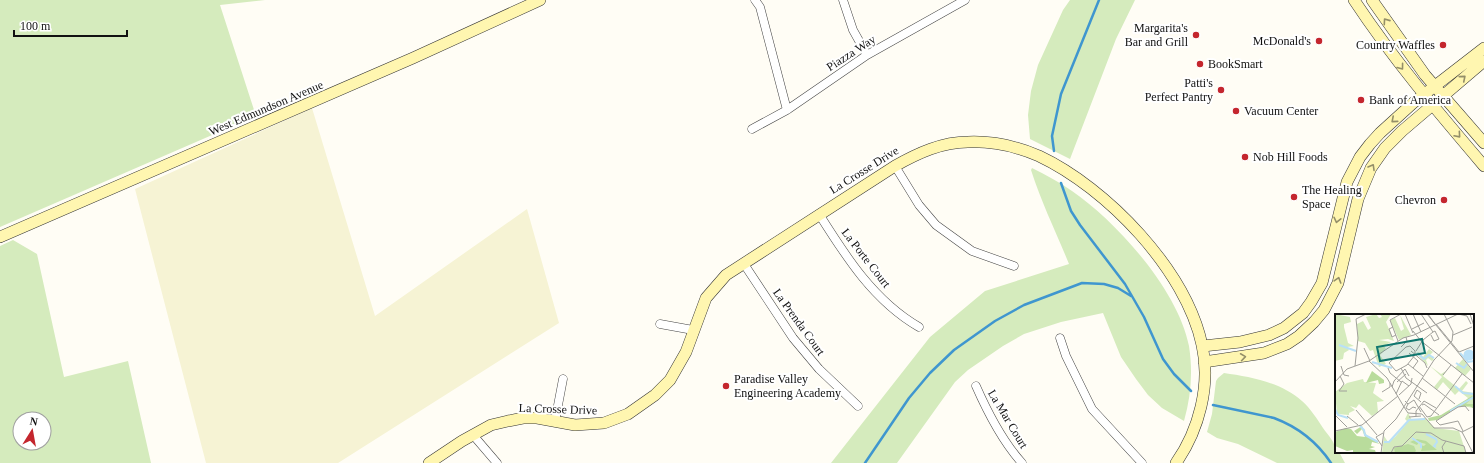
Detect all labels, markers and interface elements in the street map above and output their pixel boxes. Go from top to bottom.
scale bar [14,12,127,38]
one-way arrow [1383,18,1391,25]
text: 100 m [20,19,51,33]
place label: Margarita's Bar and Grill [1125,21,1189,49]
marker: Margarita's Bar and Grill [1191,30,1201,40]
street label: Piazza Way [824,32,878,74]
place label: McDonald's [1253,34,1311,48]
marker: McDonald's [1314,36,1324,46]
place label: Country Waffles [1356,38,1435,52]
marker: Country Waffles [1438,40,1448,50]
place label: BookSmart [1208,57,1263,71]
marker: BookSmart [1195,59,1205,69]
one-way arrow [1397,62,1404,69]
place label: Patti's Perfect Pantry [1145,76,1213,104]
one-way arrow [1459,76,1466,83]
street label: West Edmundson Avenue [207,78,325,138]
marker: Patti's Perfect Pantry [1216,85,1226,95]
place label: Bank of America [1369,93,1452,107]
marker: Bank of America [1356,95,1366,105]
place label: Vacuum Center [1244,104,1318,118]
marker: Vacuum Center [1231,106,1241,116]
one-way arrow [1391,115,1399,123]
one-way arrow [1453,130,1460,138]
street label: La Crosse Drive [827,143,901,197]
place label: Nob Hill Foods [1253,150,1328,164]
marker: Nob Hill Foods [1240,152,1250,162]
one-way arrow [1367,164,1374,171]
place label: The Healing Space [1302,183,1362,211]
marker: The Healing Space [1289,192,1299,202]
place label: Chevron [1395,193,1436,207]
marker: Chevron [1439,195,1449,205]
one-way arrow [1334,217,1342,223]
street label: La Porte Court [839,226,894,291]
one-way arrow [1333,277,1342,284]
street label: La Prenda Court [770,286,828,359]
inset map [1335,314,1474,453]
one-way arrow [1240,353,1246,362]
place label: Paradise Valley Engineering Academy [734,372,841,400]
marker: Paradise Valley Engineering Academy [721,381,731,391]
street label: La Mar Court [985,387,1031,451]
street label: La Crosse Drive [518,401,598,417]
north arrow [12,411,52,451]
text: N [29,415,39,428]

